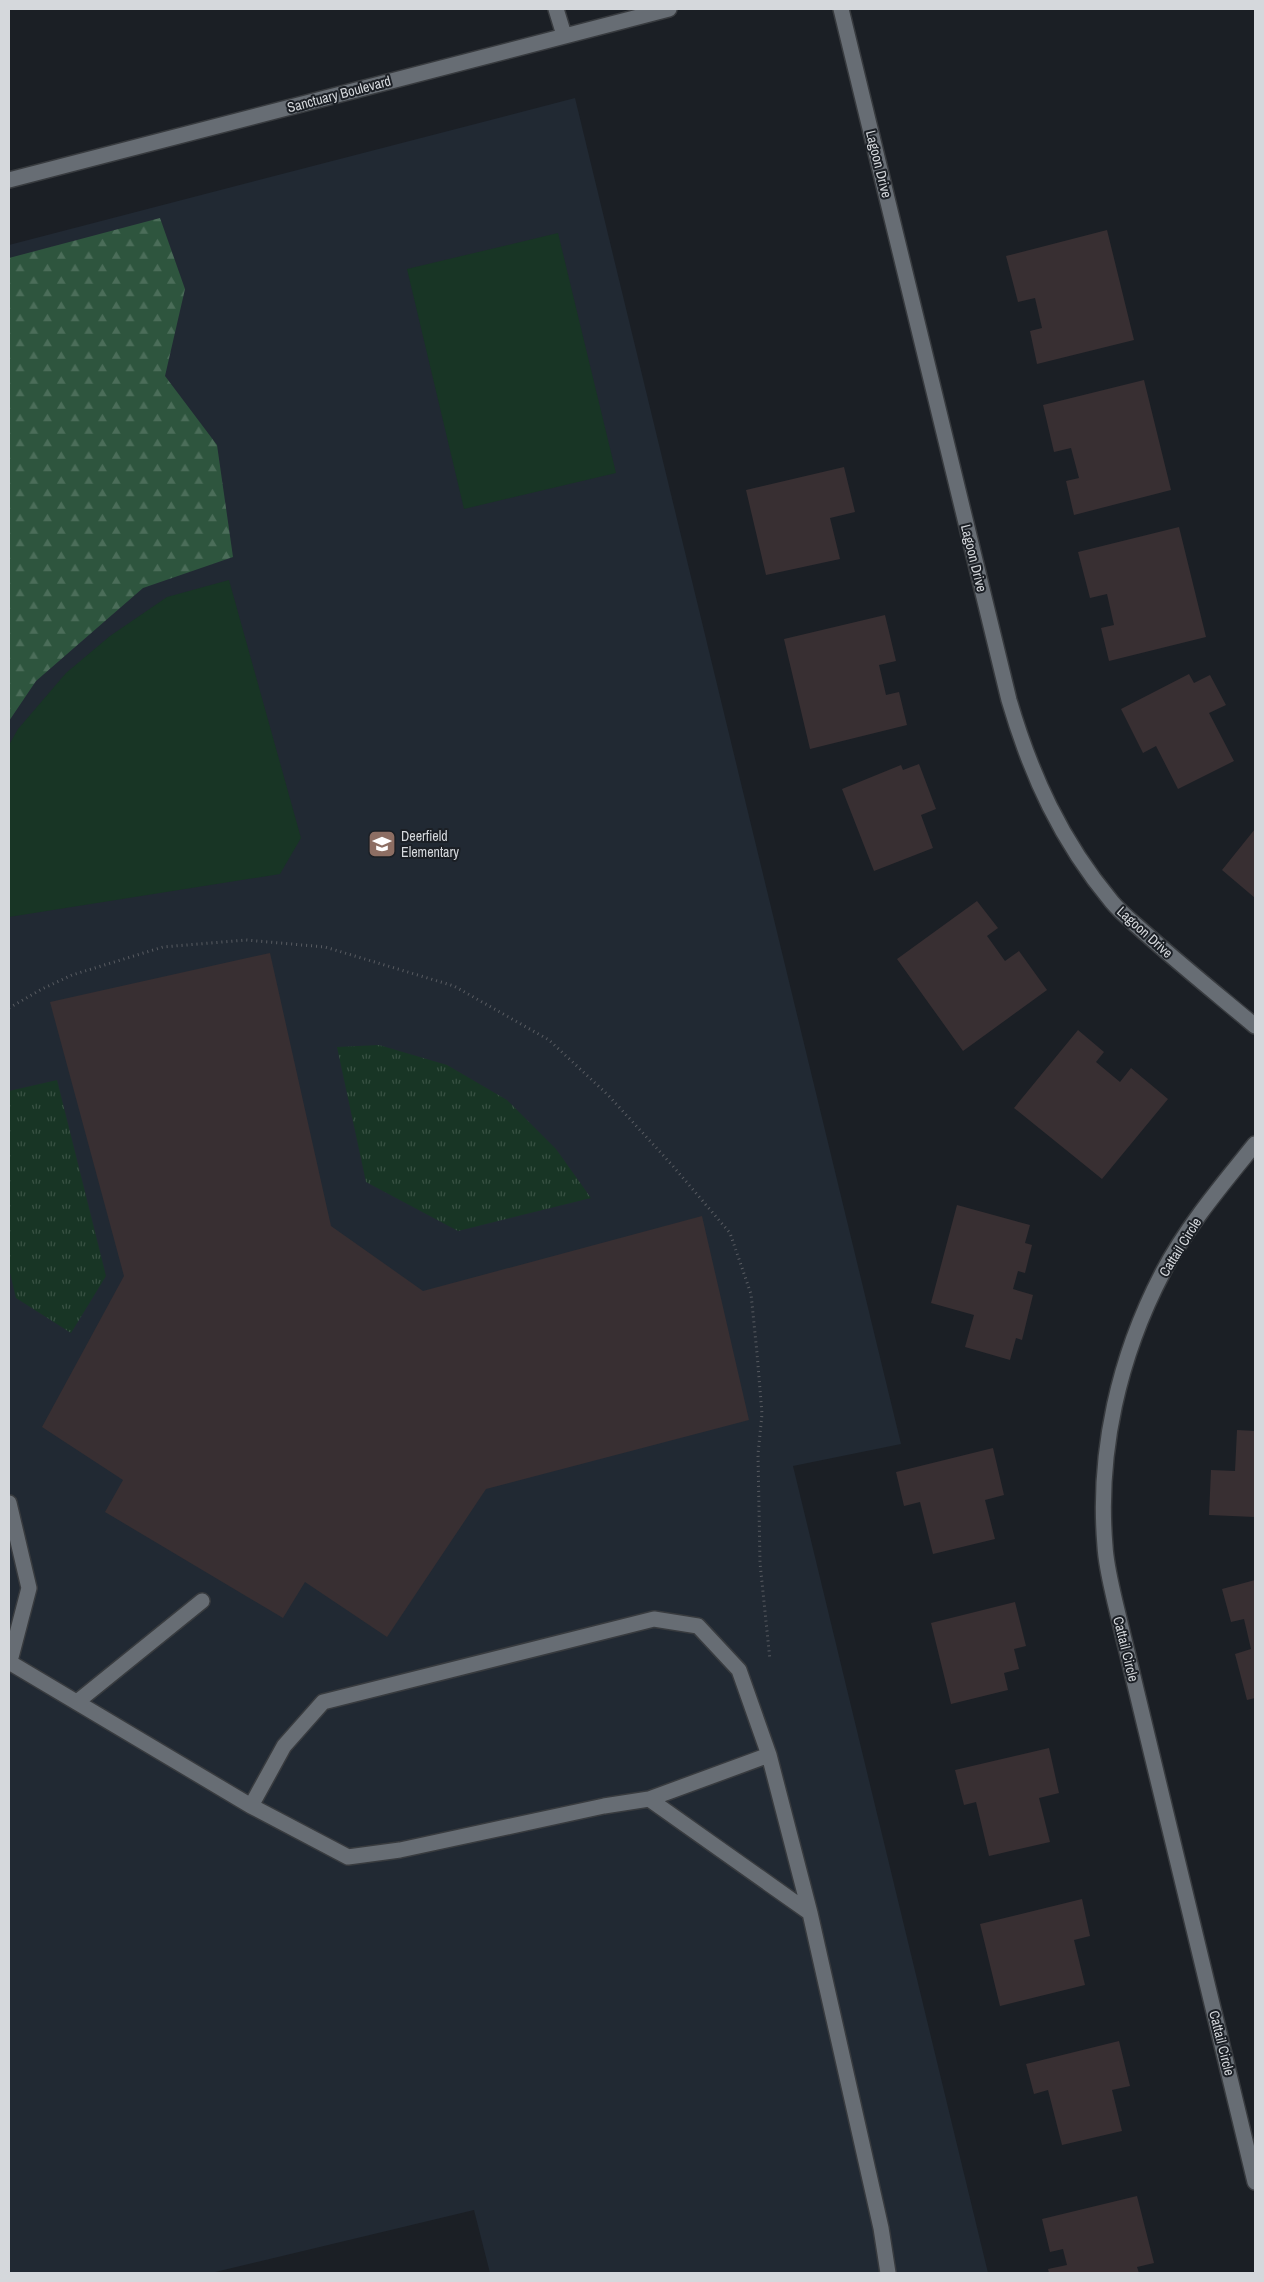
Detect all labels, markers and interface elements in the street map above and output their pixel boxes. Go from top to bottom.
street label: Sanctuary Boulevard [285,72,393,116]
street label: Lagoon Drive [862,128,896,200]
street label: Lagoon Drive [957,522,991,594]
place label: Deerfield Elementary [401,827,459,861]
school or university icon: Deerfield Elementary [367,829,397,859]
street label: Lagoon Drive [1113,902,1177,962]
street label: Cattail Circle [1155,1214,1205,1280]
street label: Cattail Circle [1109,1615,1143,1683]
street label: Cattail Circle [1205,2009,1239,2077]

